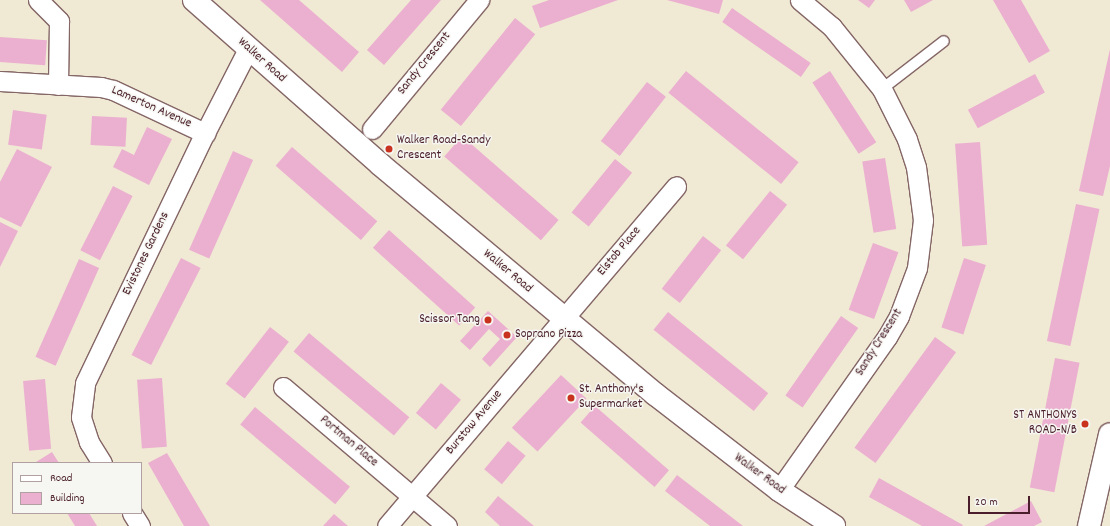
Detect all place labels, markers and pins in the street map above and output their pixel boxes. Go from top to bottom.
place label: Walker Road-Sandy Crescent [397,134,490,165]
marker: Walker Road-Sandy Crescent [384,144,394,154]
place label: Scissor Tang [419,312,480,328]
marker: Scissor Tang [483,315,493,325]
place label: Soprano Pizza [515,327,582,343]
marker: Soprano Pizza [502,330,512,340]
place label: St. Anthony's Supermarket [579,383,644,414]
marker: St. Anthony's Supermarket [566,393,576,403]
place label: ST ANTHONYS ROAD-N/B [1013,409,1077,440]
marker: ST ANTHONYS ROAD-N/B [1080,419,1090,429]

